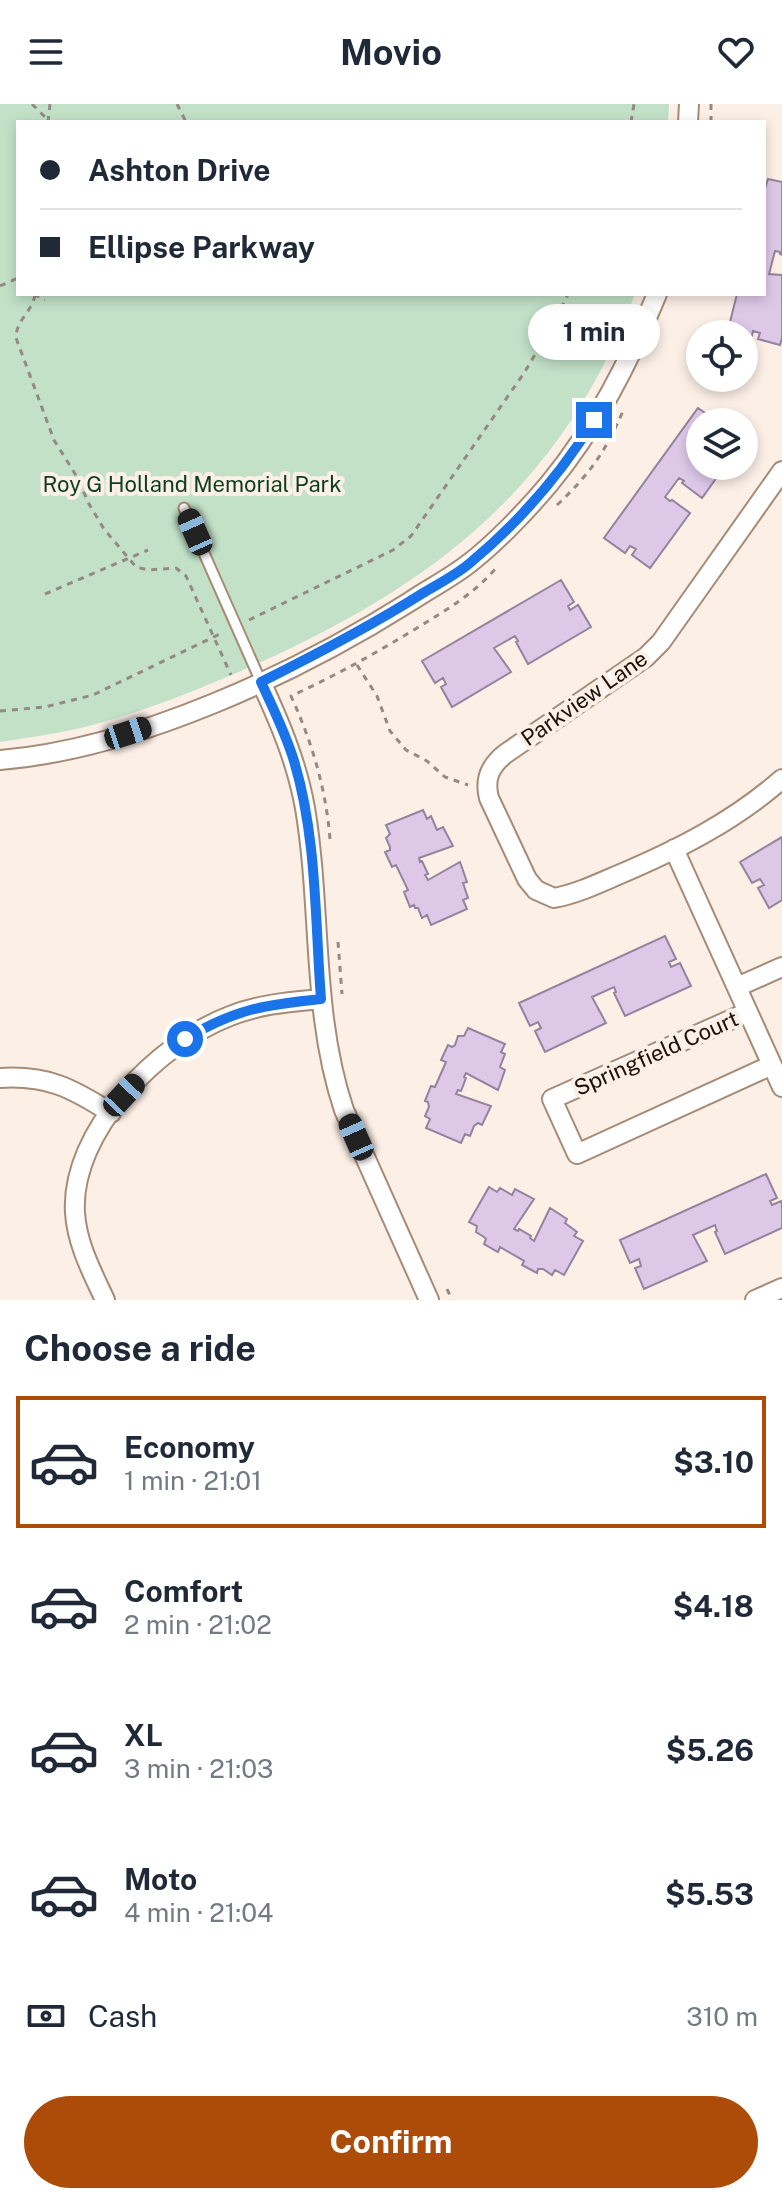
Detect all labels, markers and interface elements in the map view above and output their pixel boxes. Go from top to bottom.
icon: menu [24,30,68,74]
icon: heart [714,30,758,74]
text: Movio [340,31,442,73]
text: Ashton Drive [88,152,271,188]
text: Ellipse Parkway [88,229,315,265]
callout: 1 min [528,304,660,360]
text: 1 min [563,316,625,347]
map controls [686,320,758,480]
button: locate [686,320,758,392]
route end [576,402,612,438]
button: layers [686,408,758,480]
park label: Roy G Holland Memorial Park [42,471,342,497]
car [174,505,216,559]
street label: Parkview Lane [516,645,652,751]
car [101,714,155,752]
street label: Springfield Court [570,1005,742,1101]
route start [167,1021,203,1057]
car [99,1069,149,1121]
car [335,1110,377,1164]
text: Choose a ride [24,1327,256,1369]
icon: car [28,1426,100,1498]
text: Economy [124,1429,255,1465]
text: $3.10 [673,1444,754,1480]
text: 1 min · 21:01 [124,1465,262,1496]
icon: car [28,1570,100,1642]
text: Comfort [124,1573,243,1609]
text: $4.18 [673,1588,754,1624]
text: 2 min · 21:02 [124,1609,272,1640]
icon: car [28,1714,100,1786]
text: XL [124,1717,163,1753]
text: $5.26 [666,1732,754,1768]
text: 3 min · 21:03 [124,1753,273,1784]
icon: car [28,1858,100,1930]
text: Moto [124,1861,197,1897]
text: $5.53 [665,1876,754,1912]
text: 4 min · 21:04 [124,1897,273,1928]
icon: cash [24,1994,68,2038]
text: Cash [88,1998,157,2034]
text: 310 m [686,2001,758,2032]
button: Confirm [24,2096,758,2188]

